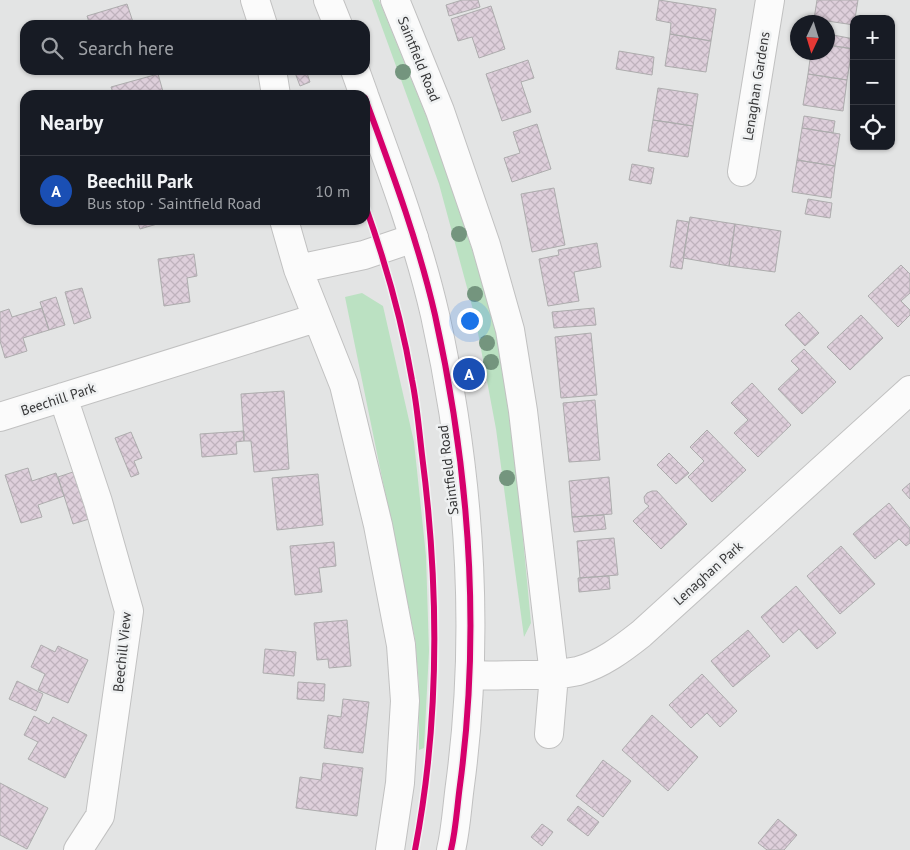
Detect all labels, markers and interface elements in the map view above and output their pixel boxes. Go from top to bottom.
street label: Saintfield Road [394,14,444,104]
north arrow [790,15,835,60]
map controls [850,15,895,150]
button: + [850,15,895,60]
search box [20,20,370,75]
street label: Lenaghan Gardens [738,30,774,142]
icon: search [38,34,66,62]
text: Search here [78,36,174,60]
button: − [850,60,895,105]
button: locate [850,105,895,150]
text: Nearby [40,109,103,136]
text: Beechill Park [87,169,193,193]
text: A [51,181,61,201]
text: 10 m [315,181,350,201]
text: Bus stop · Saintfield Road [87,193,261,213]
your location [457,308,483,334]
pin: A [453,355,485,393]
street label: Beechill Park [18,378,98,420]
street label: Saintfield Road [434,424,462,516]
street label: Lenaghan Park [670,537,747,609]
street label: Beechill View [109,610,135,693]

